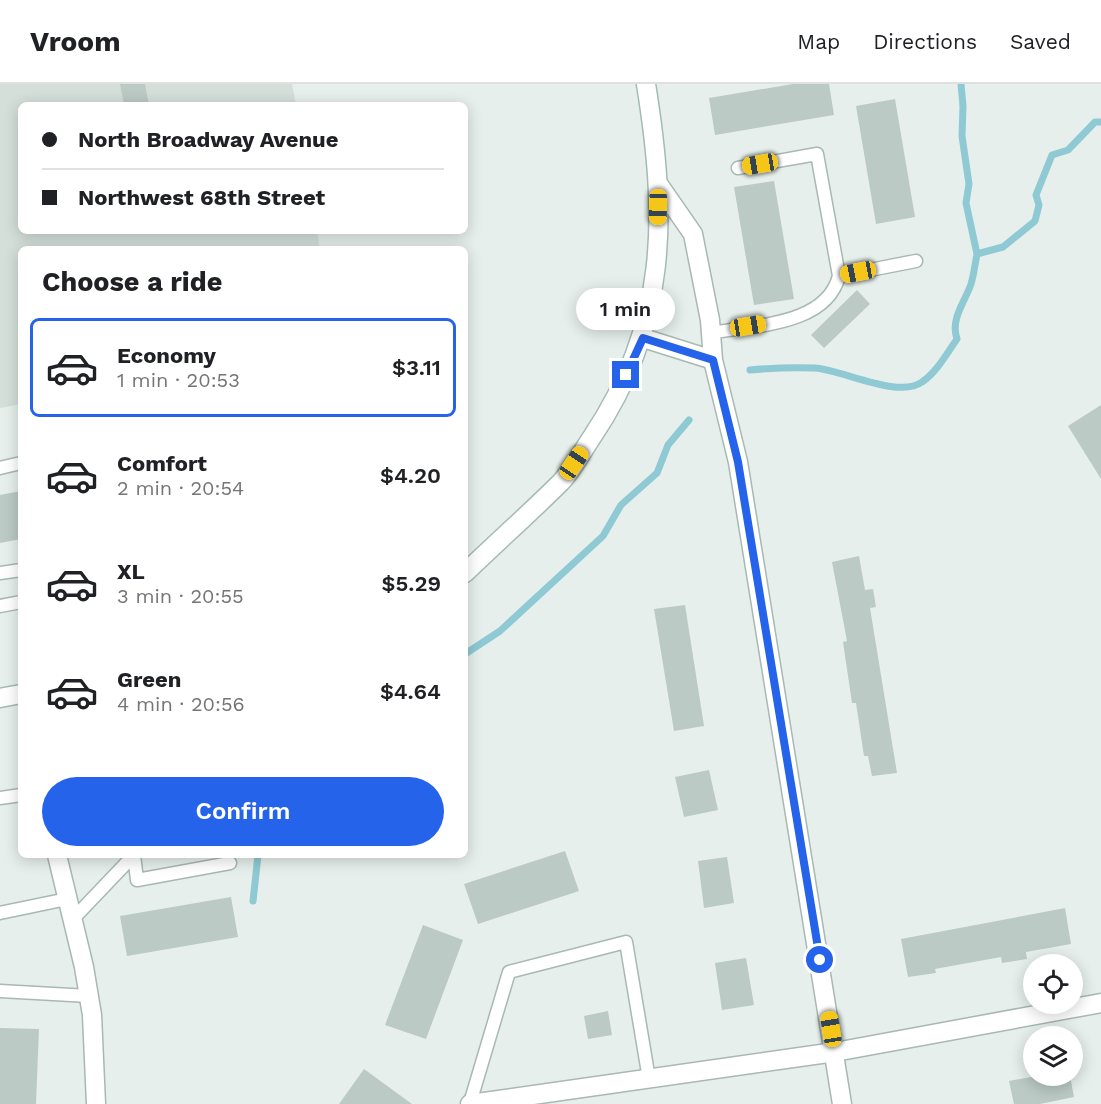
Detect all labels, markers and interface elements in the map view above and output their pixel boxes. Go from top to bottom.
text: Vroom [30,25,121,58]
text: Map [797,29,840,54]
text: Directions [873,29,977,54]
text: Saved [1010,29,1071,54]
text: North Broadway Avenue [78,127,338,152]
car [741,152,779,176]
text: Northwest 68th Street [78,185,325,210]
car [649,189,667,225]
car [839,260,877,284]
text: Choose a ride [42,266,222,298]
callout: 1 min [576,288,676,330]
text: 1 min [600,297,651,321]
car [729,314,767,338]
icon: car [45,341,99,395]
text: Economy [117,343,216,368]
text: $3.11 [392,355,441,380]
route end [612,361,639,388]
text: 1 min · 20:53 [117,368,240,392]
car [556,443,592,483]
icon: car [45,449,99,503]
text: Comfort [117,451,207,476]
text: $4.20 [380,463,441,488]
text: 2 min · 20:54 [117,476,244,500]
icon: car [45,557,99,611]
text: XL [117,559,145,584]
text: $5.29 [381,571,441,596]
text: 3 min · 20:55 [117,584,244,608]
icon: car [45,665,99,719]
text: Green [117,667,181,692]
text: $4.64 [380,679,441,704]
text: 4 min · 20:56 [117,692,245,716]
button: Confirm [42,777,444,846]
route start [806,946,833,973]
map controls [1023,954,1083,1086]
button: locate [1023,954,1083,1014]
car [819,1010,843,1048]
button: layers [1023,1026,1083,1086]

